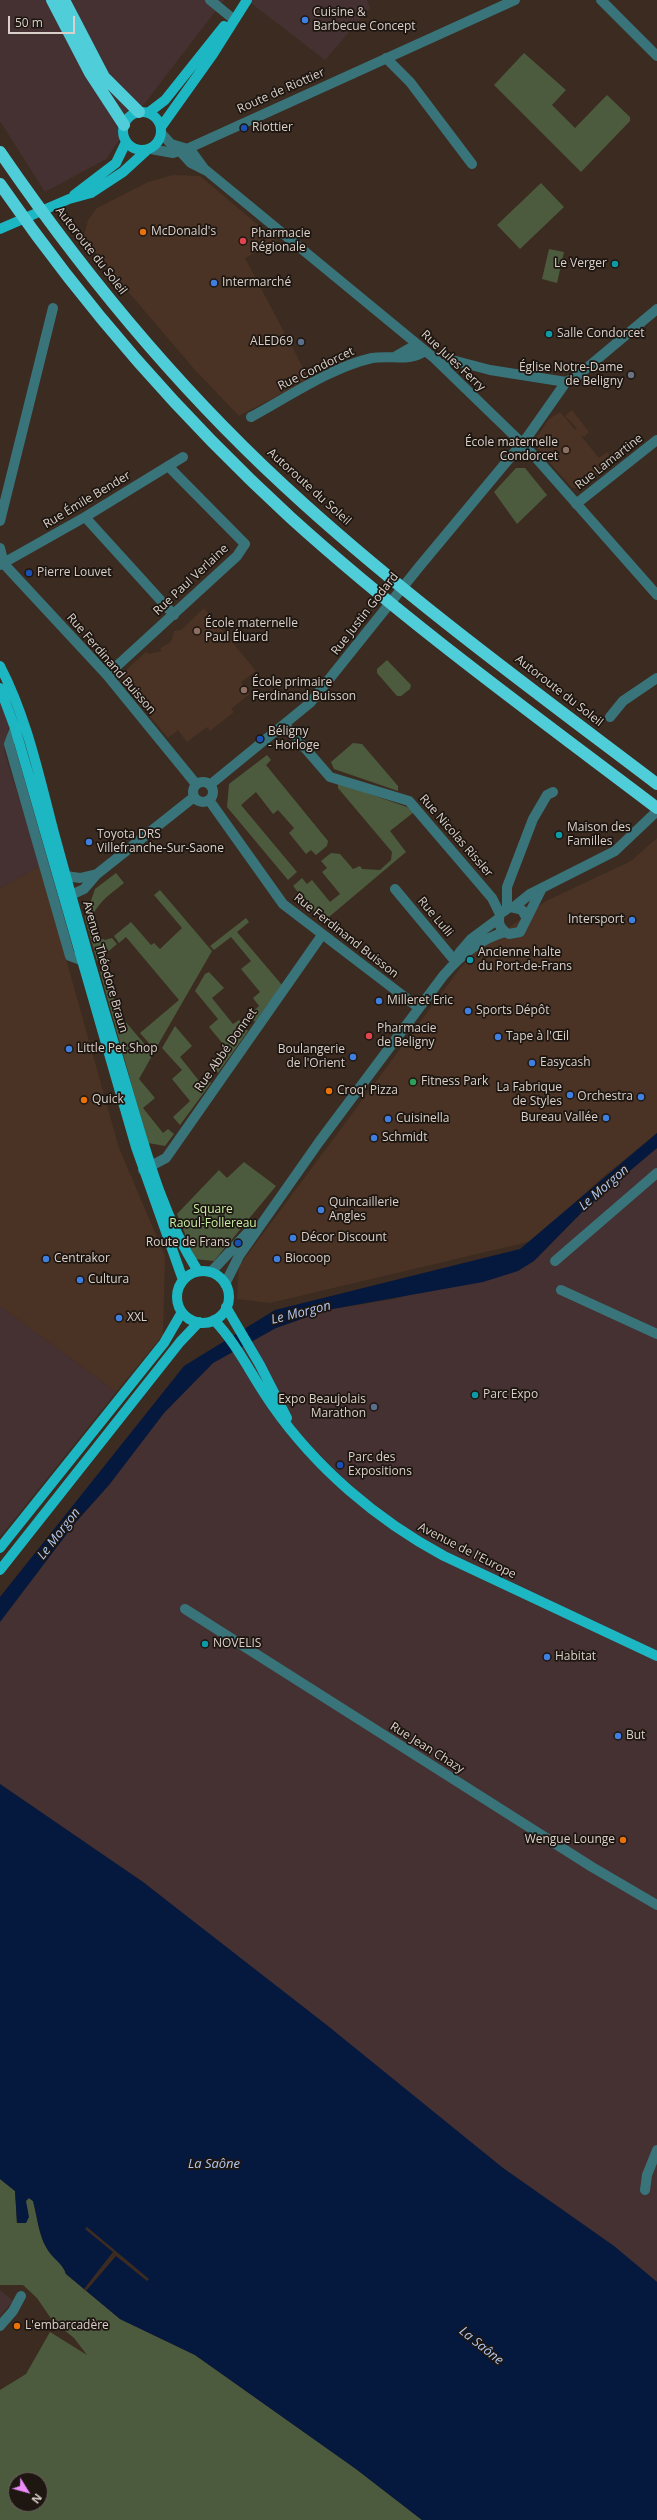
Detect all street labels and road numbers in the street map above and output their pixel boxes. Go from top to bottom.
street label: Route de Riottier [235,65,327,117]
street label: Autoroute du Soleil [52,204,130,298]
street label: Rue Jules Ferry [418,328,488,394]
street label: Rue Condorcet [276,344,356,394]
street label: Rue Lamartine [572,431,646,493]
street label: Autoroute du Soleil [264,446,354,528]
street label: Rue Émile Bender [41,468,133,532]
street label: Rue Paul Verlaine [150,541,232,619]
street label: Rue Justin Godard [328,570,402,658]
street label: Rue Ferdinand Buisson [63,611,159,717]
street label: Autoroute du Soleil [512,652,606,730]
street label: Rue Nicolas Rissler [416,792,496,880]
street label: Rue Ferdinand Buisson [291,891,401,981]
street label: Rue Lulli [414,894,456,940]
street label: Avenue Théodore Braun [79,900,131,1034]
street label: Rue Abbé Donnet [192,1006,260,1094]
street label: Avenue de l'Europe [416,1520,518,1582]
street label: Rue Jean Chazy [387,1719,467,1777]

